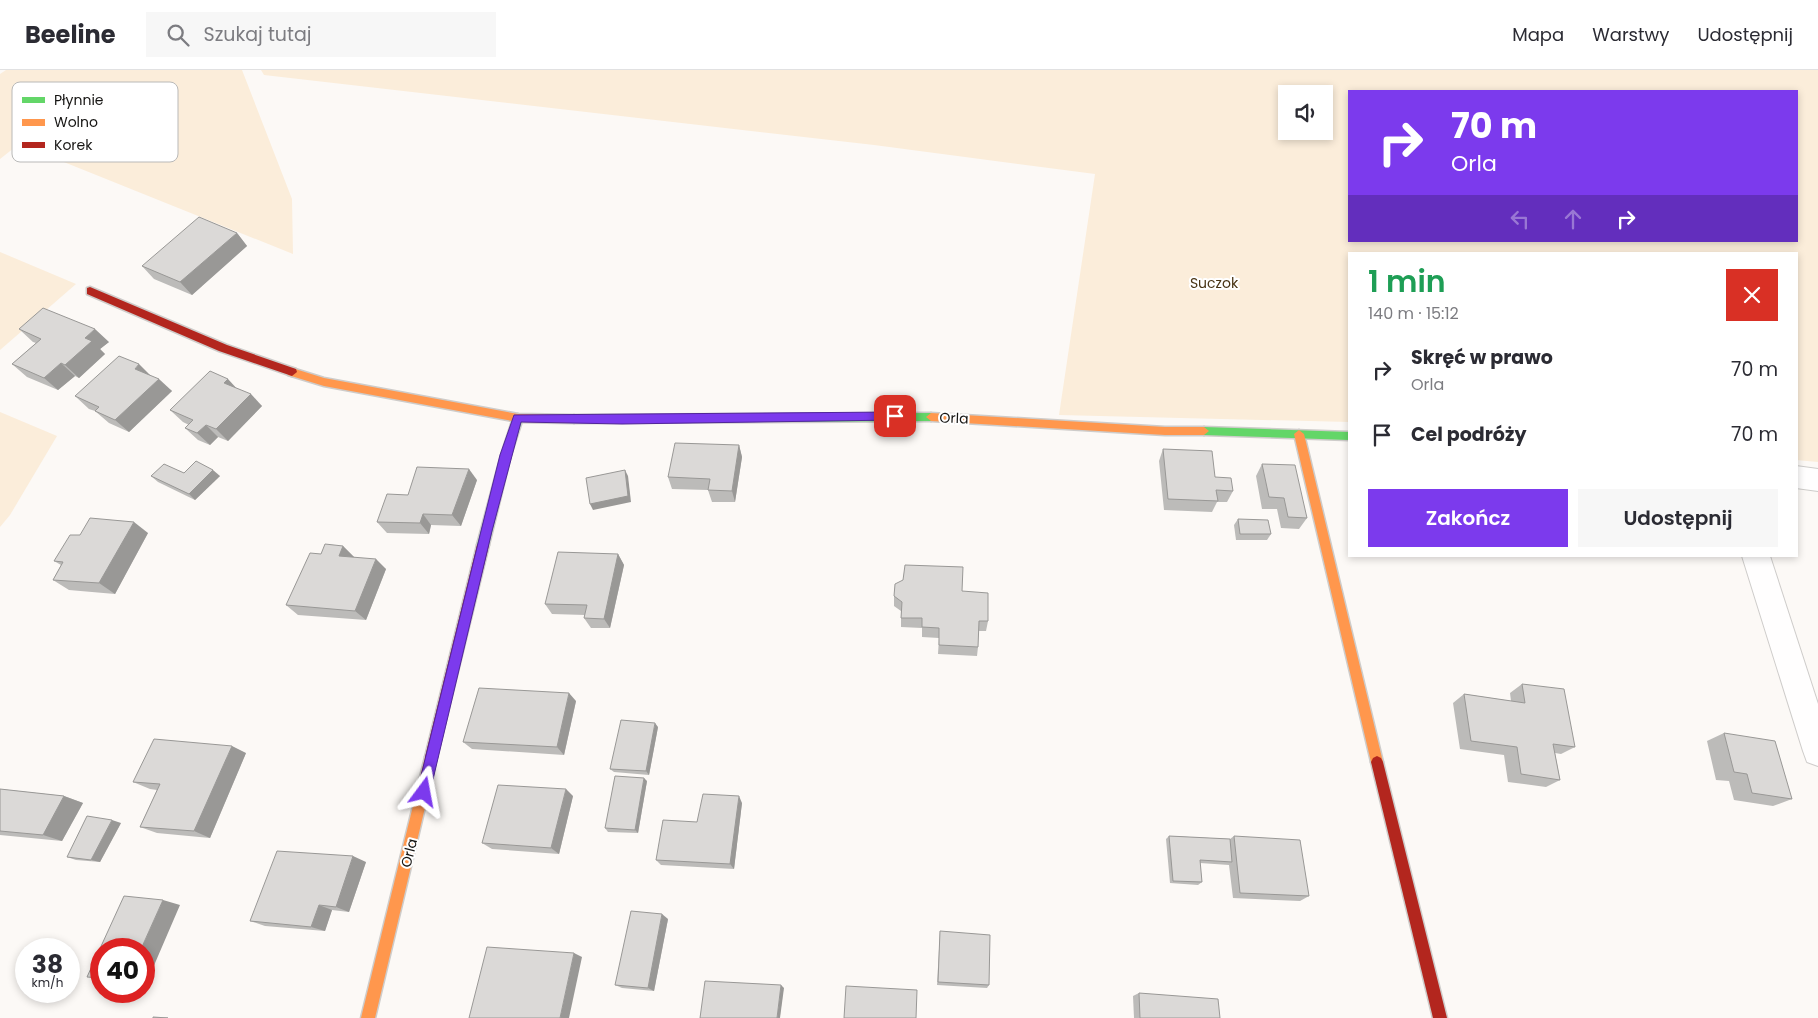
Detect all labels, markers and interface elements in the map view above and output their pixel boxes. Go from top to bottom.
search box [146,12,496,57]
text: Beeline [25,18,116,51]
icon: search [164,21,192,49]
text: Szukaj tutaj [204,21,311,48]
text: Mapa [1512,22,1564,47]
text: Warstwy [1592,22,1669,47]
text: Udostępnij [1697,22,1793,47]
legend [12,82,178,162]
map controls [1278,85,1333,140]
button: sound [1278,85,1333,140]
text: Płynnie [54,90,104,110]
text: 70 m [1451,101,1537,150]
icon: right [1368,110,1433,175]
text: Wolno [54,112,98,132]
text: Korek [54,135,93,155]
text: Orla [1451,148,1497,179]
icon: left [1506,205,1534,233]
icon: ahead [1559,205,1587,233]
icon: right [1612,205,1640,233]
text: 1 min [1368,260,1446,303]
button: close [1726,269,1778,321]
park label: Suczok [1190,273,1239,293]
text: 140 m · 15:12 [1368,302,1459,325]
text: Skręć w prawo [1411,344,1553,371]
icon: right [1368,356,1396,384]
text: 70 m [1731,356,1778,383]
text: Orla [1411,373,1444,396]
pin [874,395,916,437]
icon: arrive [881,402,909,430]
street label: Orla [939,407,969,429]
icon: arrive [1368,421,1396,449]
text: Cel podróży [1411,421,1526,448]
text: 70 m [1731,421,1778,448]
button: Zakończ [1368,489,1568,547]
button: Udostępnij [1578,489,1778,547]
position arrow [397,765,449,817]
street label: Orla [396,836,422,870]
speed limit sign: 40 [90,938,155,1003]
text: 38 [32,947,63,982]
text: km/h [32,974,63,991]

